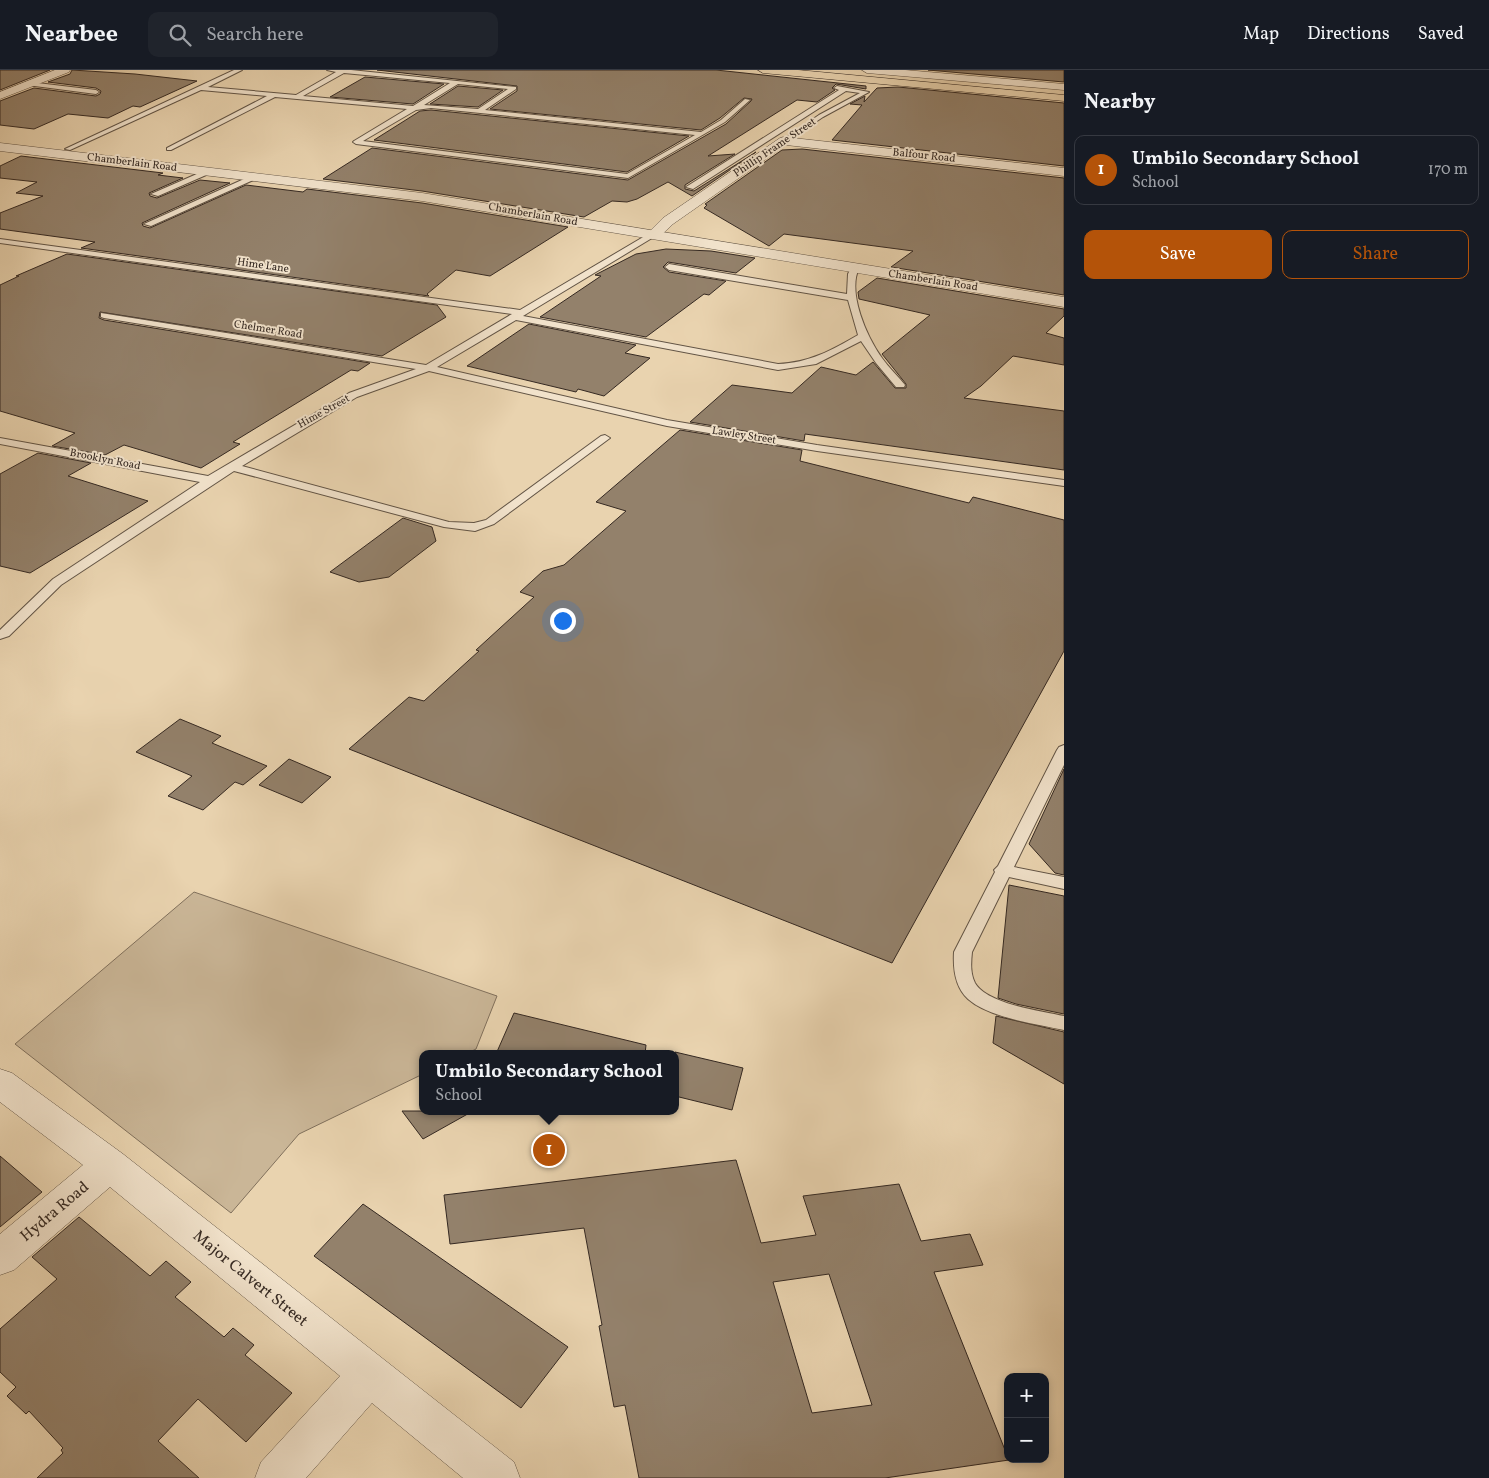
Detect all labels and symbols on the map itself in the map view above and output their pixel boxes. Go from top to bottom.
street label: Phillip Frame Street [731,115,819,181]
street label: Balfour Road [892,145,956,167]
street label: Chamberlain Road [86,150,178,176]
street label: Chamberlain Road [487,200,579,230]
street label: Hime Lane [236,255,290,277]
street label: Chamberlain Road [887,267,979,295]
street label: Chelmer Road [233,317,303,343]
street label: Hime Street [295,391,353,433]
street label: Lawley Street [711,424,777,449]
street label: Brooklyn Road [68,446,142,474]
your location [550,608,576,634]
pin: 1 [533,1131,565,1169]
street label: Hydra Road [16,1177,94,1247]
street label: Major Calvert Street [188,1226,313,1333]

